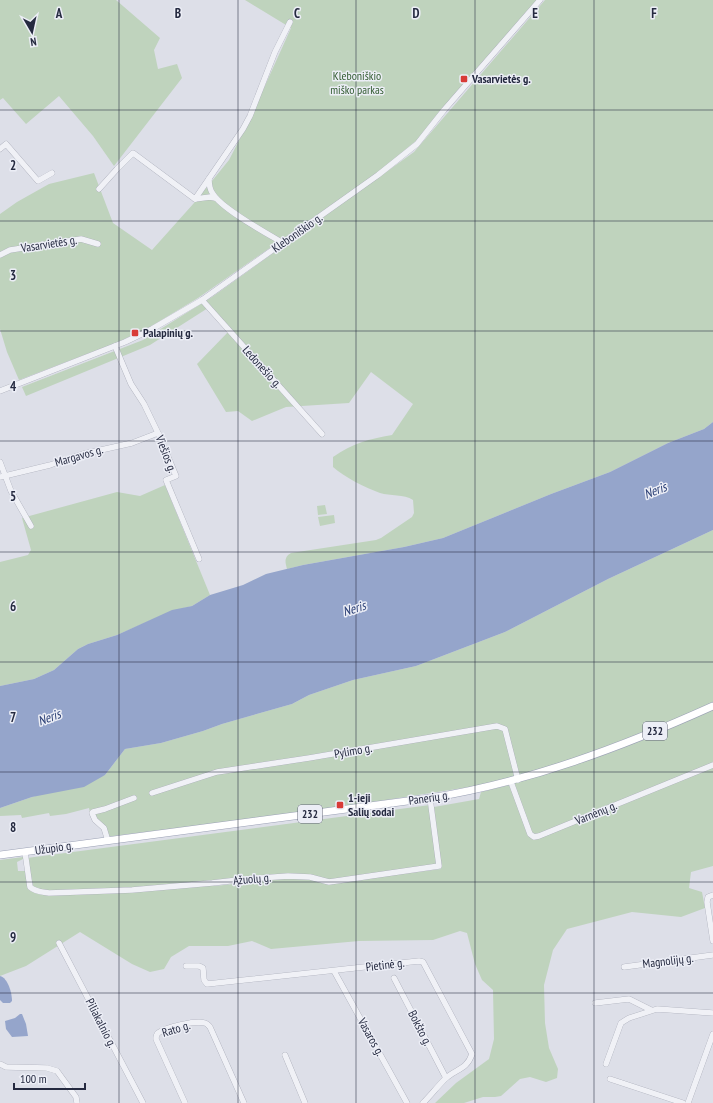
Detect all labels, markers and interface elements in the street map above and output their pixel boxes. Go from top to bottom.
text: A [55,5,63,22]
text: B [175,5,181,22]
text: C [294,5,300,22]
text: D [413,5,420,22]
text: E [532,5,538,22]
text: F [651,5,657,22]
north arrow [12,12,52,52]
text: N [29,34,38,49]
park label: Kleboniškio miško parkas [330,68,384,97]
place label: Vasarvietės g. [471,71,531,86]
marker: Vasarvietės g. [459,74,469,84]
text: 2 [10,157,16,174]
street label: Kleboniškio g. [269,210,325,255]
street label: Vasarvietės g. [19,232,78,255]
text: 3 [10,267,16,284]
place label: Palapinių g. [143,325,194,340]
marker: Palapinių g. [130,328,140,338]
street label: Ledonešio g. [239,342,285,391]
text: 4 [10,378,17,395]
street label: Viešios g. [152,432,180,475]
street label: Margavos g. [53,441,105,470]
water label: Neris [641,478,671,503]
text: 5 [10,488,16,505]
water label: Neris [341,596,369,620]
text: 6 [10,598,16,615]
water label: Neris [35,705,65,730]
text: 7 [10,709,16,726]
road number: 232 [643,722,667,740]
street label: Pylimo g. [333,740,373,761]
street label: Panerių g. [408,787,450,808]
place label: 1-ieji Salių sodai [348,790,394,819]
street label: Varnėnų g. [572,797,619,828]
marker: 1-ieji Salių sodai [335,800,345,810]
road number: 232 [298,805,322,823]
text: 8 [10,819,16,836]
street label: Užupio g. [34,837,74,858]
street label: Ąžuolų g. [232,869,272,888]
text: 9 [10,929,16,946]
street label: Magnolijų g. [642,950,694,971]
street label: Pietinė g. [365,955,405,974]
street label: Piliakalnio g. [83,996,120,1050]
street label: Bokšto g. [405,1008,436,1048]
street label: Vasaros g. [354,1014,388,1058]
street label: Rato g. [160,1017,192,1040]
scale bar [14,1065,85,1091]
text: 100 m [20,1071,47,1086]

